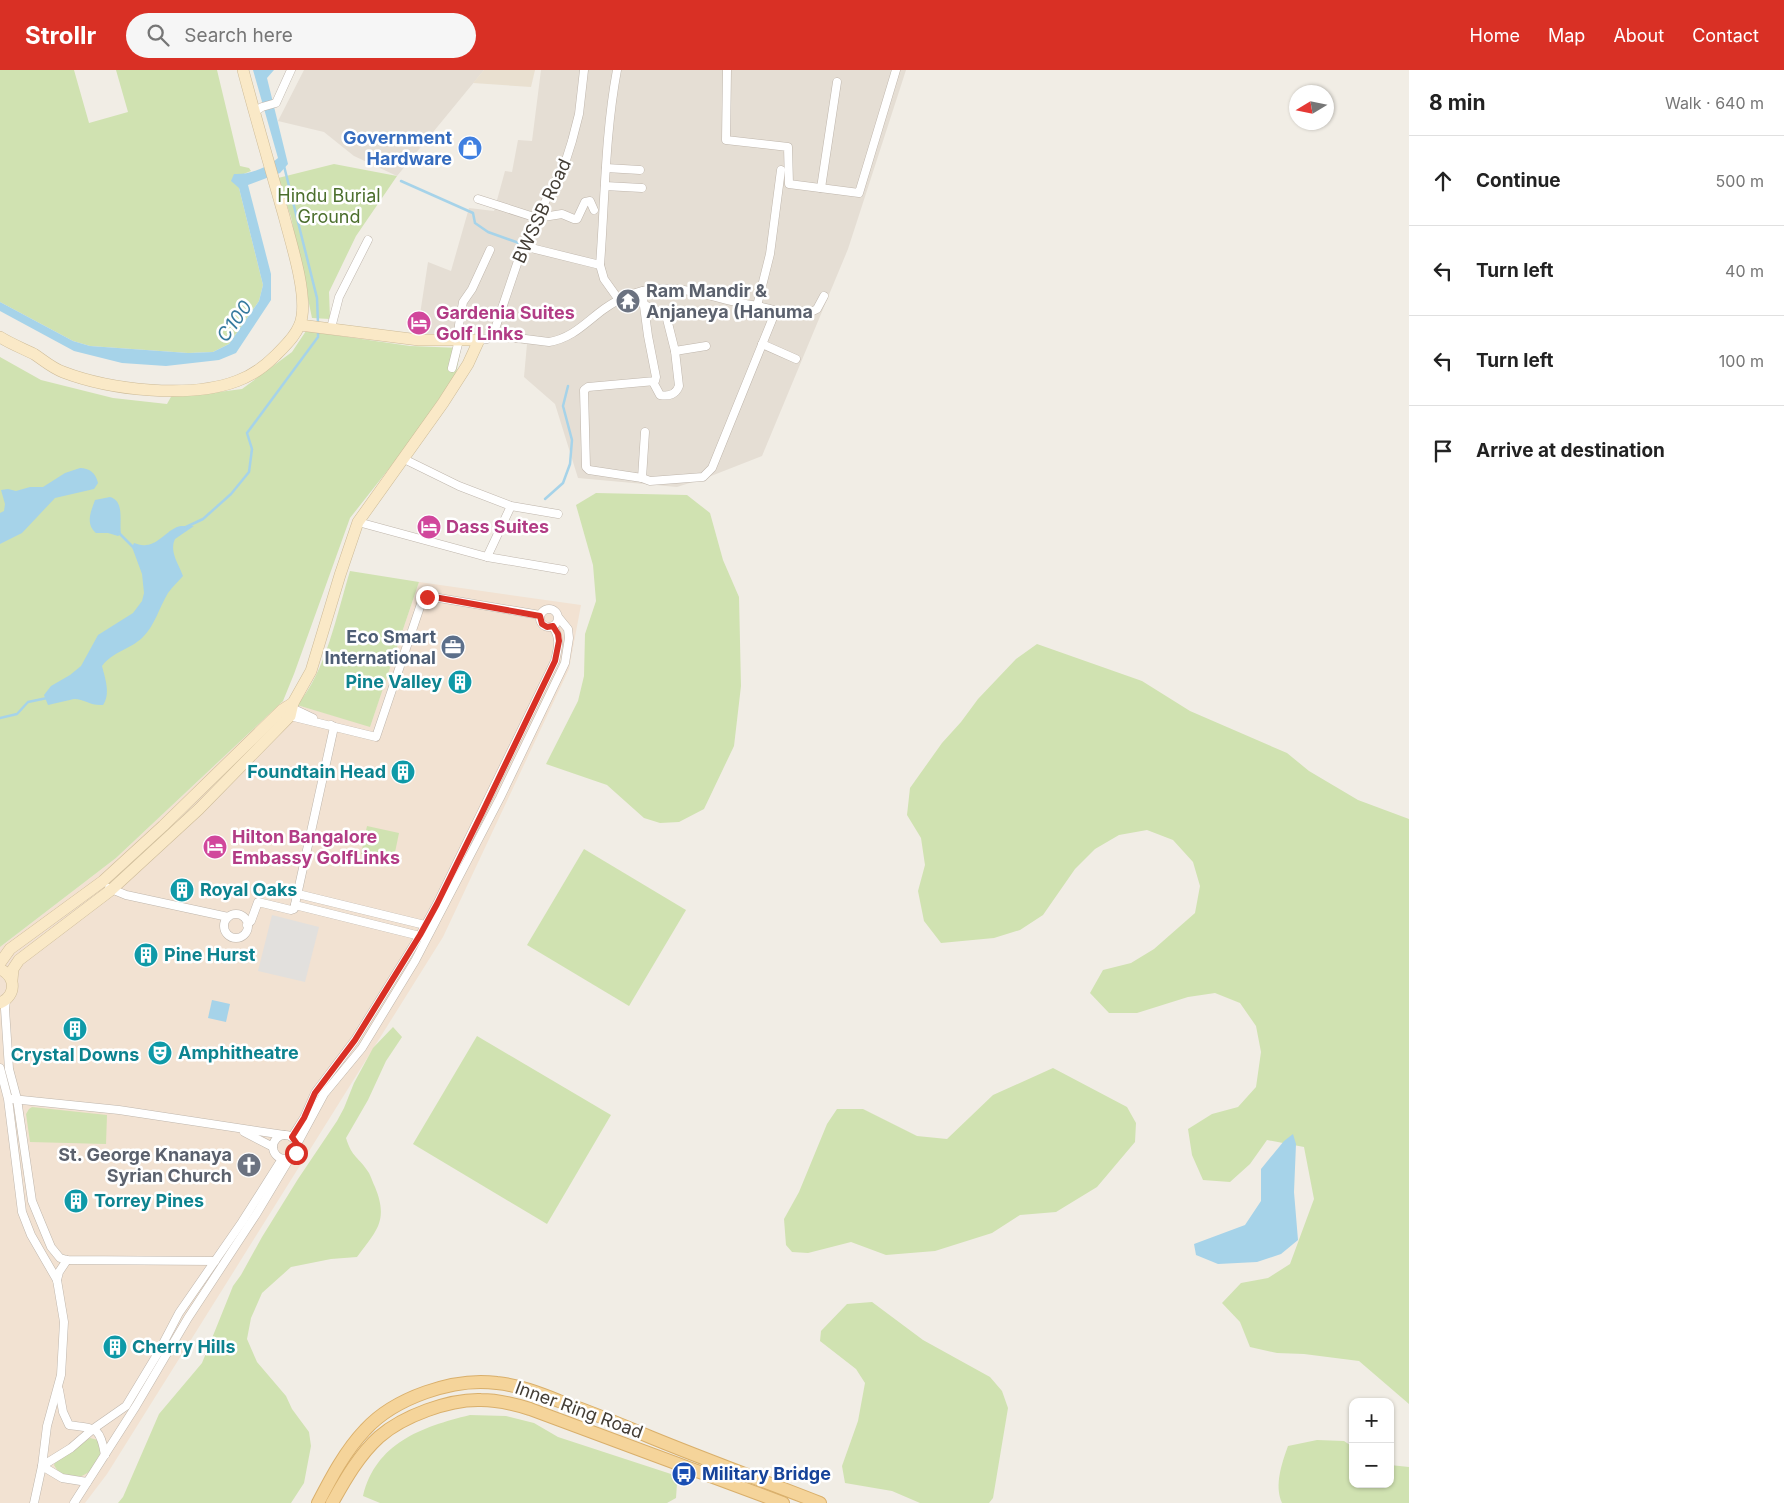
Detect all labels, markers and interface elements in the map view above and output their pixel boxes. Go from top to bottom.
search box [126,13,476,58]
text: Strollr [25,21,96,50]
icon: search [144,21,172,49]
text: Search here [184,24,293,47]
text: Home [1470,25,1520,46]
text: Map [1548,25,1585,46]
text: About [1613,25,1664,46]
text: Contact [1692,25,1759,46]
north arrow [1289,85,1334,130]
text: 8 min [1429,90,1486,115]
text: Walk · 640 m [1665,93,1764,113]
place label: Government Hardware [343,127,452,169]
shop icon: Government Hardware [457,135,483,161]
street label: BWSSB Road [508,155,575,266]
icon: ahead [1429,167,1457,195]
text: Continue [1476,169,1561,192]
text: 500 m [1716,171,1764,191]
park label: Hindu Burial Ground [277,185,381,227]
icon: left [1429,257,1457,285]
text: Turn left [1476,259,1554,282]
text: 40 m [1725,261,1764,281]
place label: Ram Mandir & Anjaneya (Hanuma [646,280,813,322]
temple icon: Ram Mandir & Anjaneya (Hanuma [615,288,641,314]
water label: C100 [212,296,257,346]
place label: Gardenia Suites Golf Links [436,302,575,344]
hotel icon: Gardenia Suites Golf Links [406,310,432,336]
icon: left [1429,347,1457,375]
text: Turn left [1476,349,1554,372]
text: 100 m [1719,351,1764,371]
icon: arrive [1429,437,1457,465]
text: Arrive at destination [1476,439,1665,462]
hotel icon: Dass Suites [416,514,442,540]
place label: Dass Suites [446,516,549,537]
route end [416,586,439,609]
place label: Eco Smart International [324,626,436,668]
office icon: Eco Smart International [440,634,466,660]
building icon: Pine Valley [447,669,473,695]
place label: Pine Valley [345,671,442,692]
building icon: Foundtain Head [390,759,416,785]
place label: Foundtain Head [247,761,386,782]
place label: Hilton Bangalore Embassy GolfLinks [232,826,400,868]
hotel icon: Hilton Bangalore Embassy GolfLinks [202,834,228,860]
building icon: Royal Oaks [169,877,195,903]
place label: Royal Oaks [200,879,297,900]
building icon: Pine Hurst [133,942,159,968]
place label: Pine Hurst [164,944,256,965]
building icon: Crystal Downs [62,1016,88,1042]
theatre icon: Amphitheatre [147,1040,173,1066]
place label: Amphitheatre [178,1042,299,1063]
place label: Crystal Downs [11,1044,139,1065]
route start [285,1142,308,1165]
place label: St. George Knanaya Syrian Church [58,1144,232,1186]
church icon: St. George Knanaya Syrian Church [236,1152,262,1178]
building icon: Torrey Pines [63,1188,89,1214]
place label: Torrey Pines [94,1190,204,1211]
building icon: Cherry Hills [102,1334,128,1360]
place label: Cherry Hills [132,1336,236,1357]
street label: Inner Ring Road [512,1377,646,1442]
map controls [1349,1398,1394,1488]
button: + [1349,1398,1394,1443]
button: − [1349,1443,1394,1488]
bus stop icon: Military Bridge [671,1461,697,1487]
place label: Military Bridge [702,1463,831,1484]

